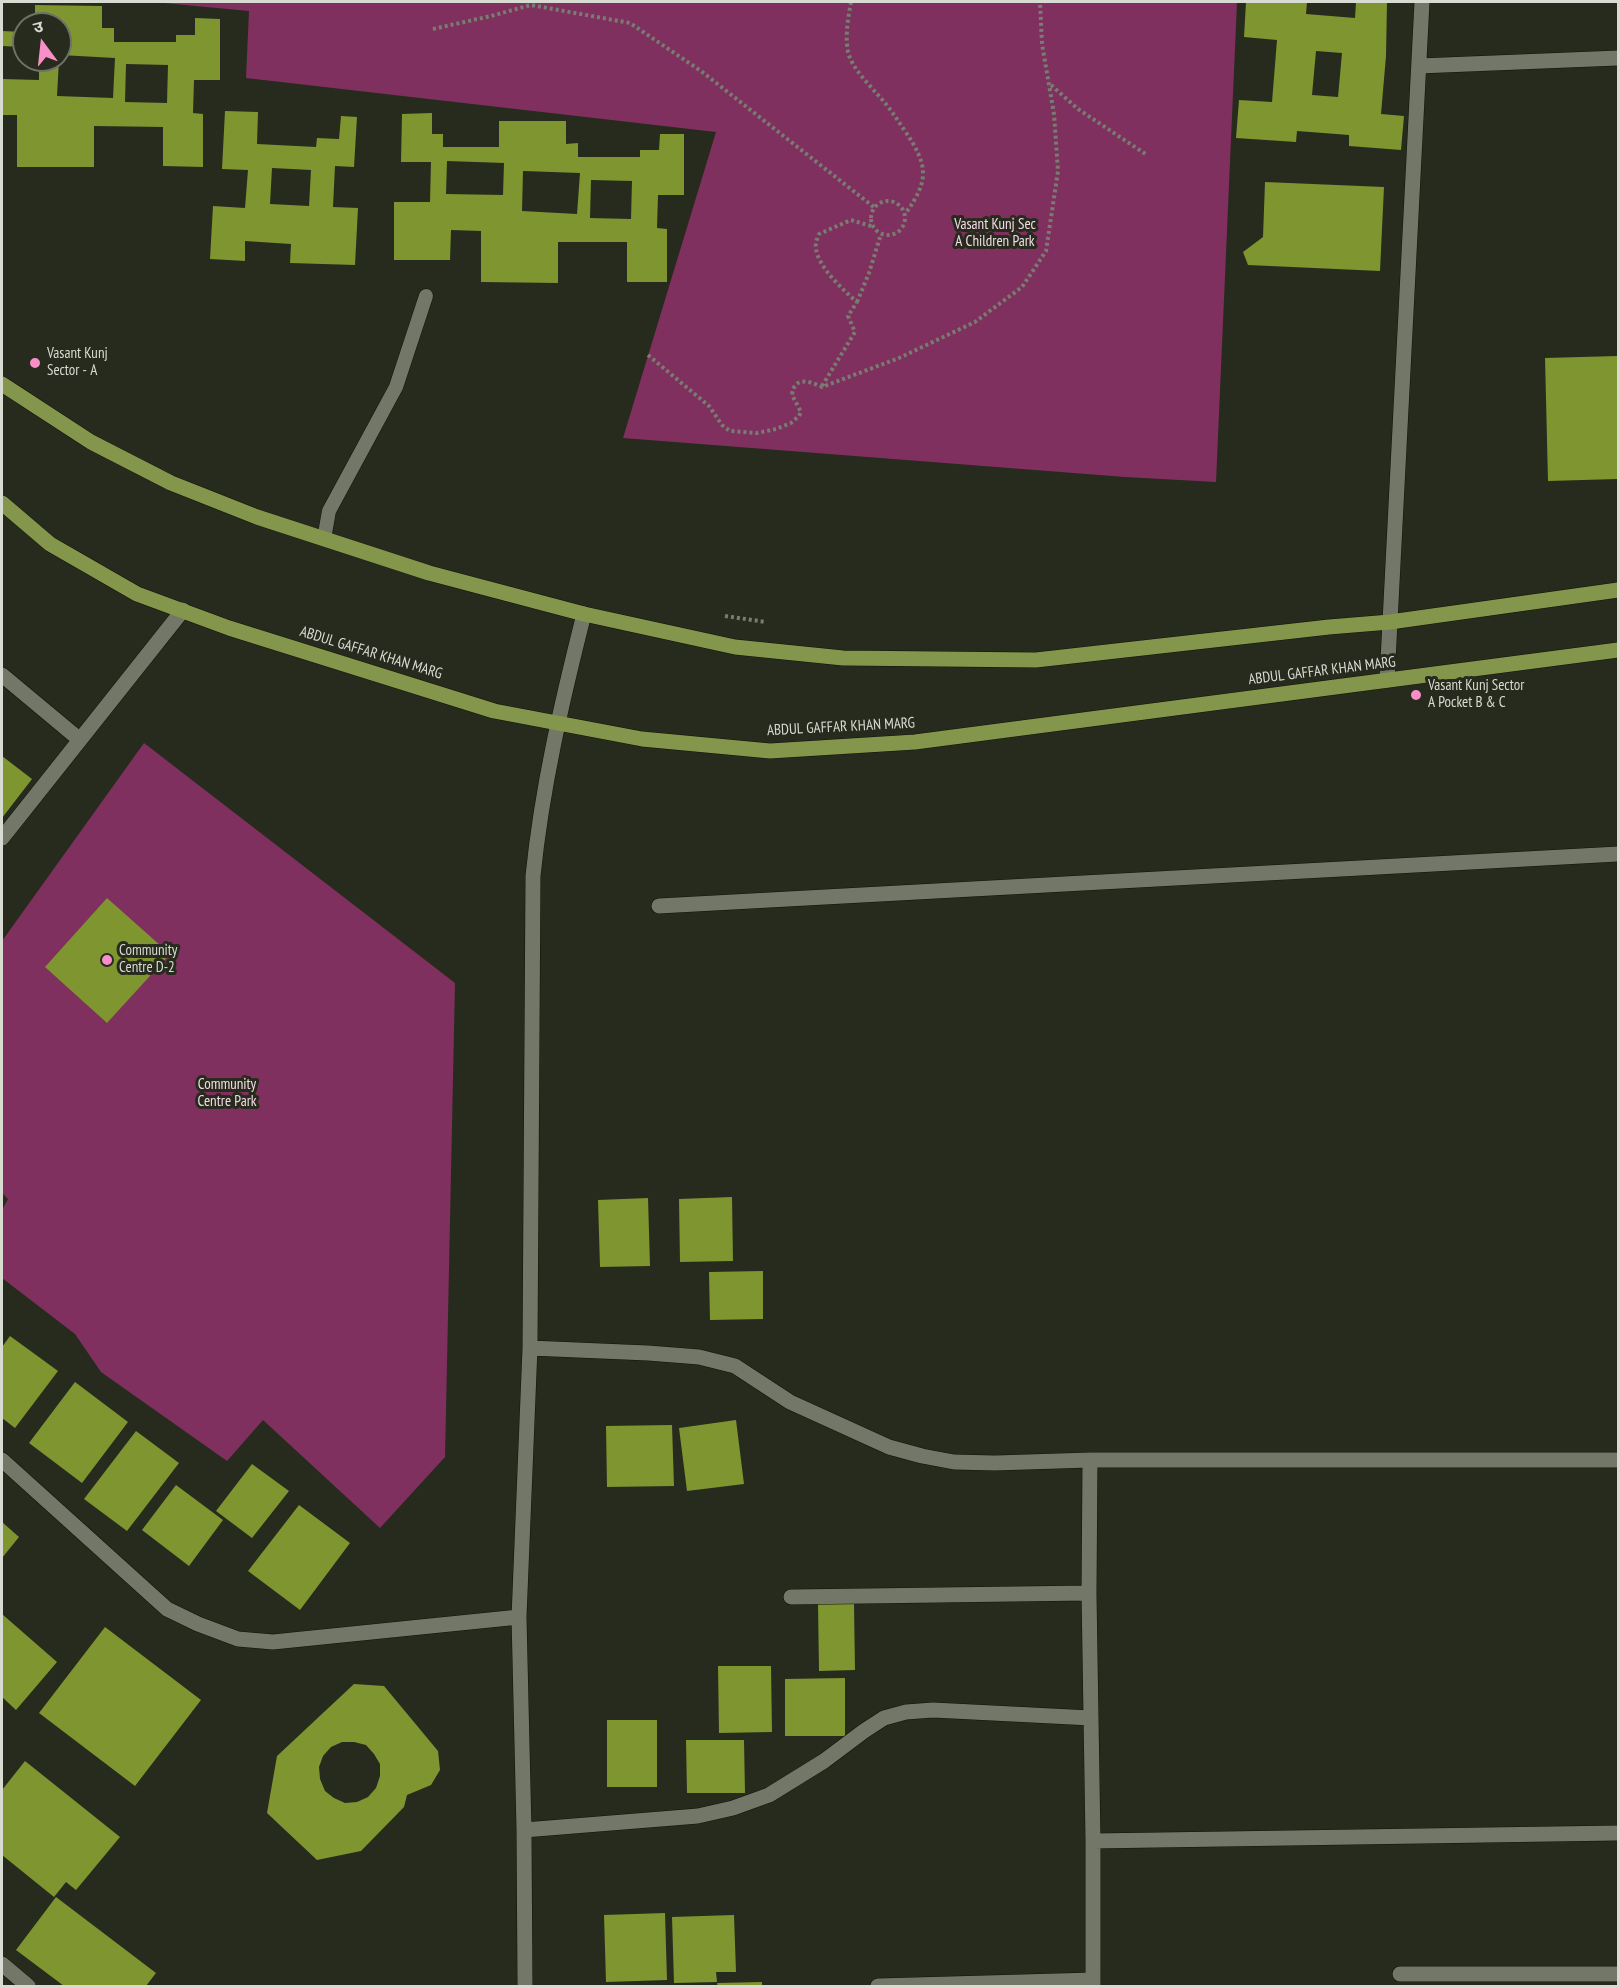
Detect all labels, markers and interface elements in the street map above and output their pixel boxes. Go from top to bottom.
north arrow [12,12,72,72]
text: उ [31,16,45,37]
park label: Vasant Kunj Sec A Children Park [954,216,1036,251]
place label: Vasant Kunj Sector - A [47,345,108,380]
marker: Vasant Kunj Sector - A [28,356,42,370]
street label: ABDUL GAFFAR KHAN MARG [298,623,444,683]
street label: ABDUL GAFFAR KHAN MARG [1247,653,1397,689]
place label: Vasant Kunj Sector A Pocket B & C [1428,677,1524,712]
marker: Vasant Kunj Sector A Pocket B & C [1409,688,1423,702]
street label: ABDUL GAFFAR KHAN MARG [767,714,915,740]
place label: Community Centre D-2 [119,942,177,977]
marker: Community Centre D-2 [100,953,114,967]
park label: Community Centre Park [197,1076,257,1111]

